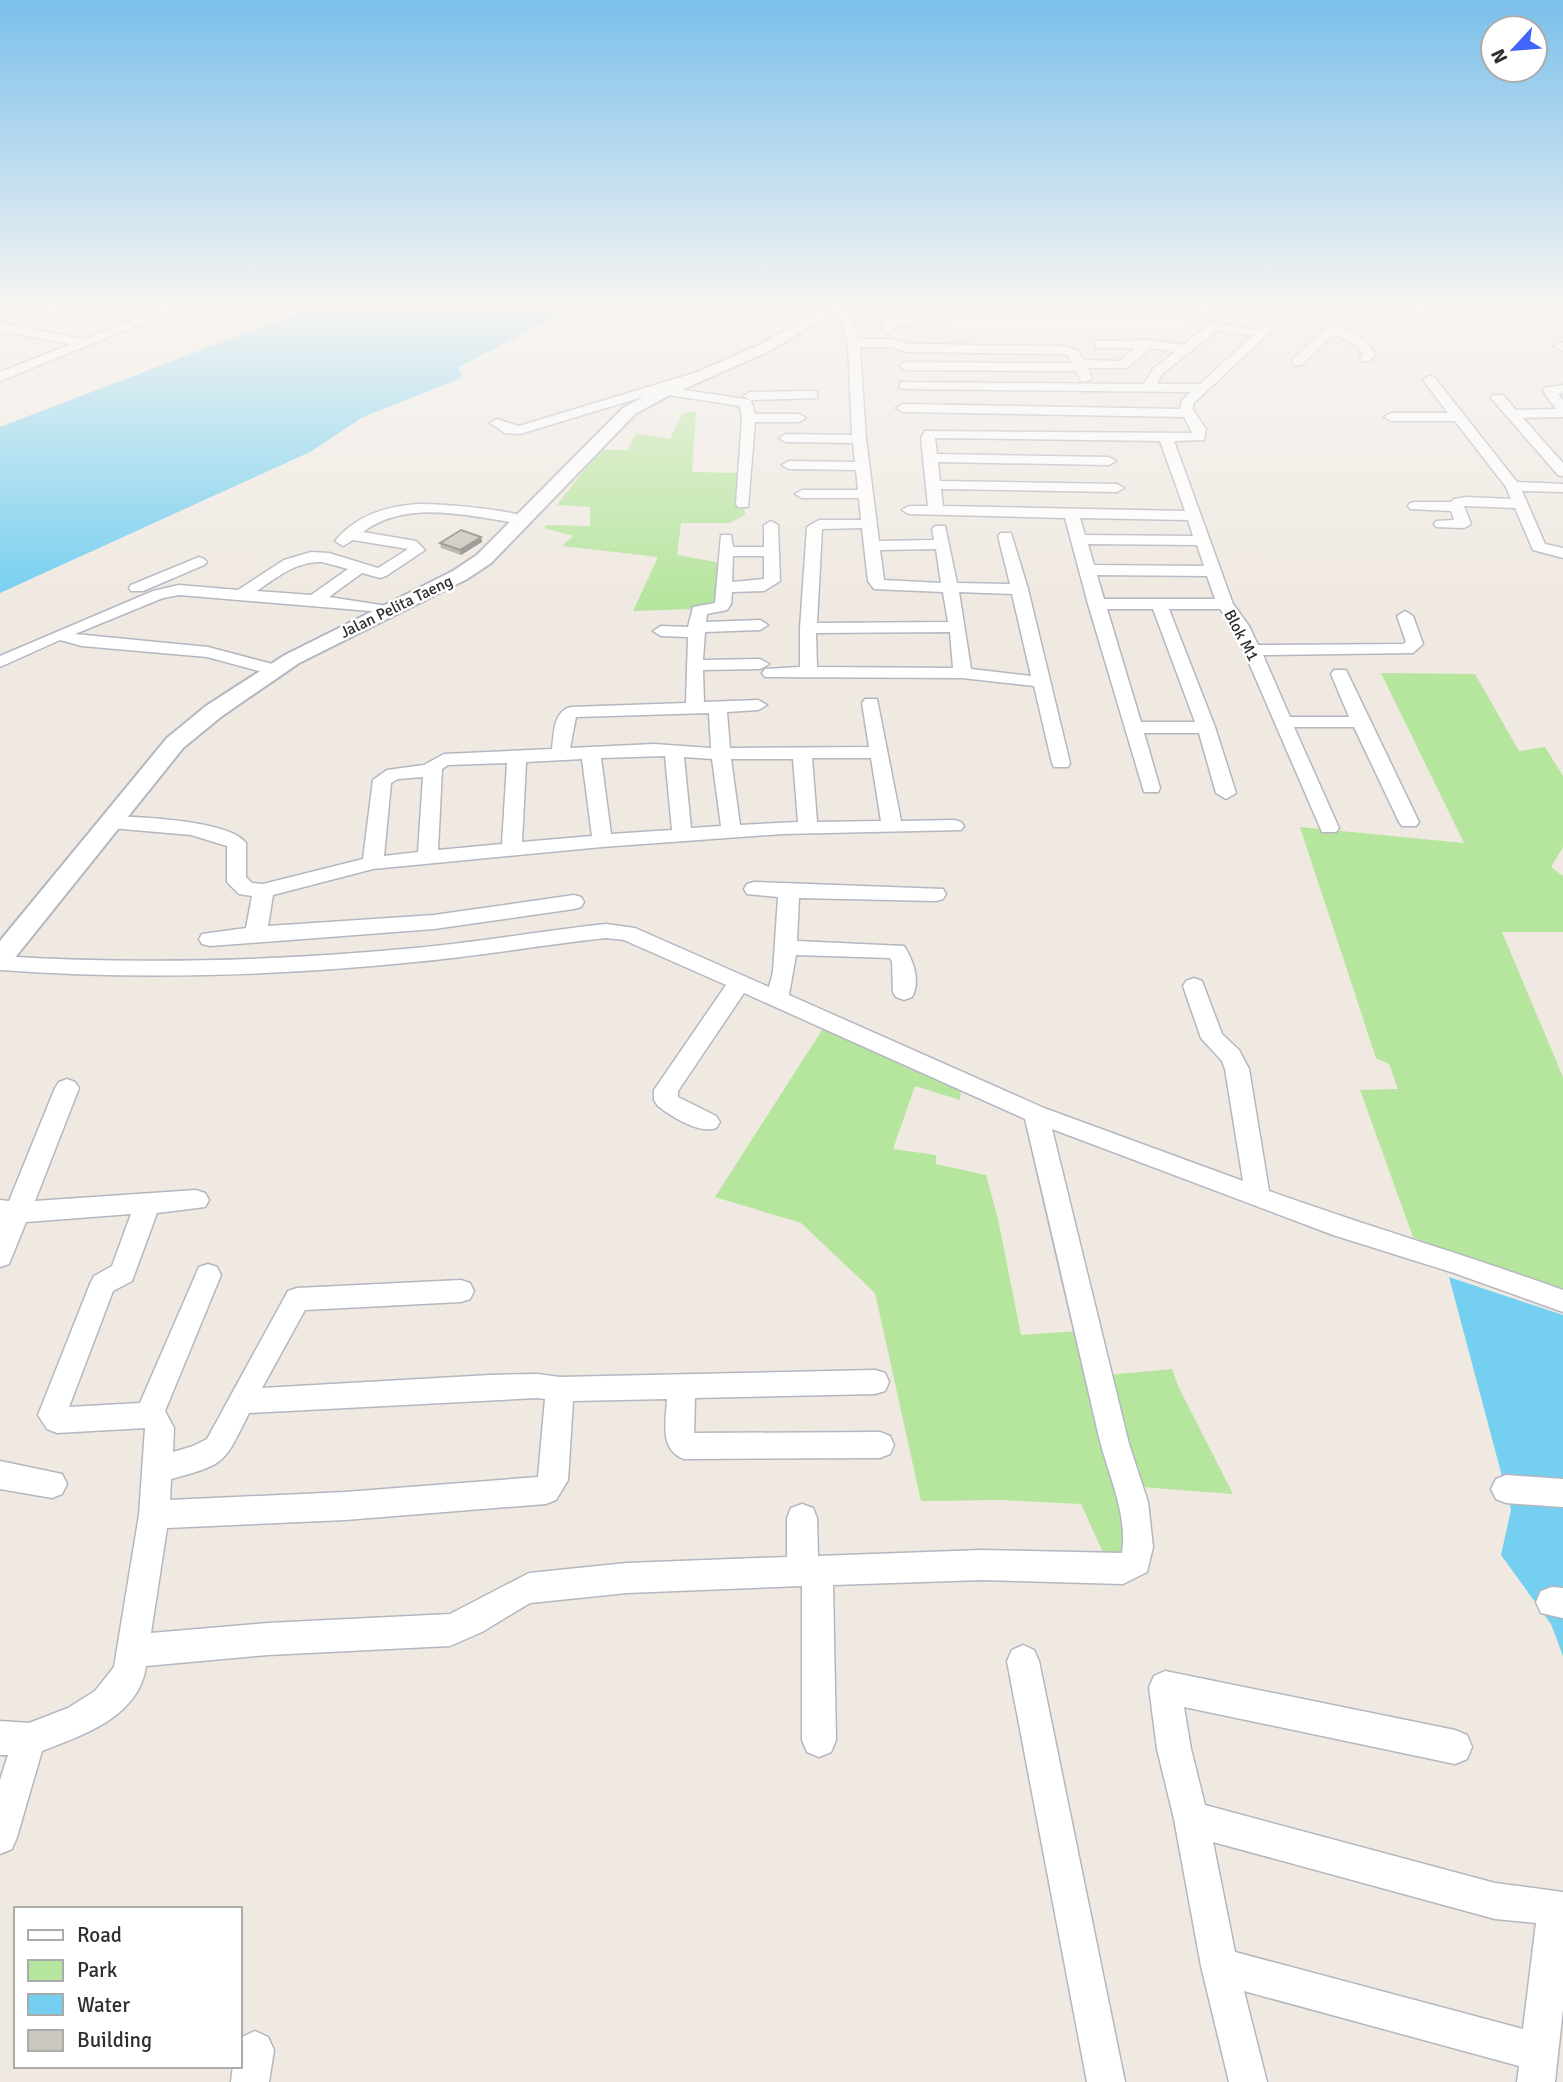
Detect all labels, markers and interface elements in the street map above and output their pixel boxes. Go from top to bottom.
north arrow [1479,14,1549,84]
text: N [1486,45,1513,67]
street label: Jalan Pelita Taeng [337,571,456,643]
street label: Blok M1 [1219,606,1263,665]
legend [14,1907,242,2068]
text: Road [77,1922,122,1948]
text: Park [77,1957,118,1983]
text: Water [77,1992,130,2018]
text: Building [77,2027,152,2053]

